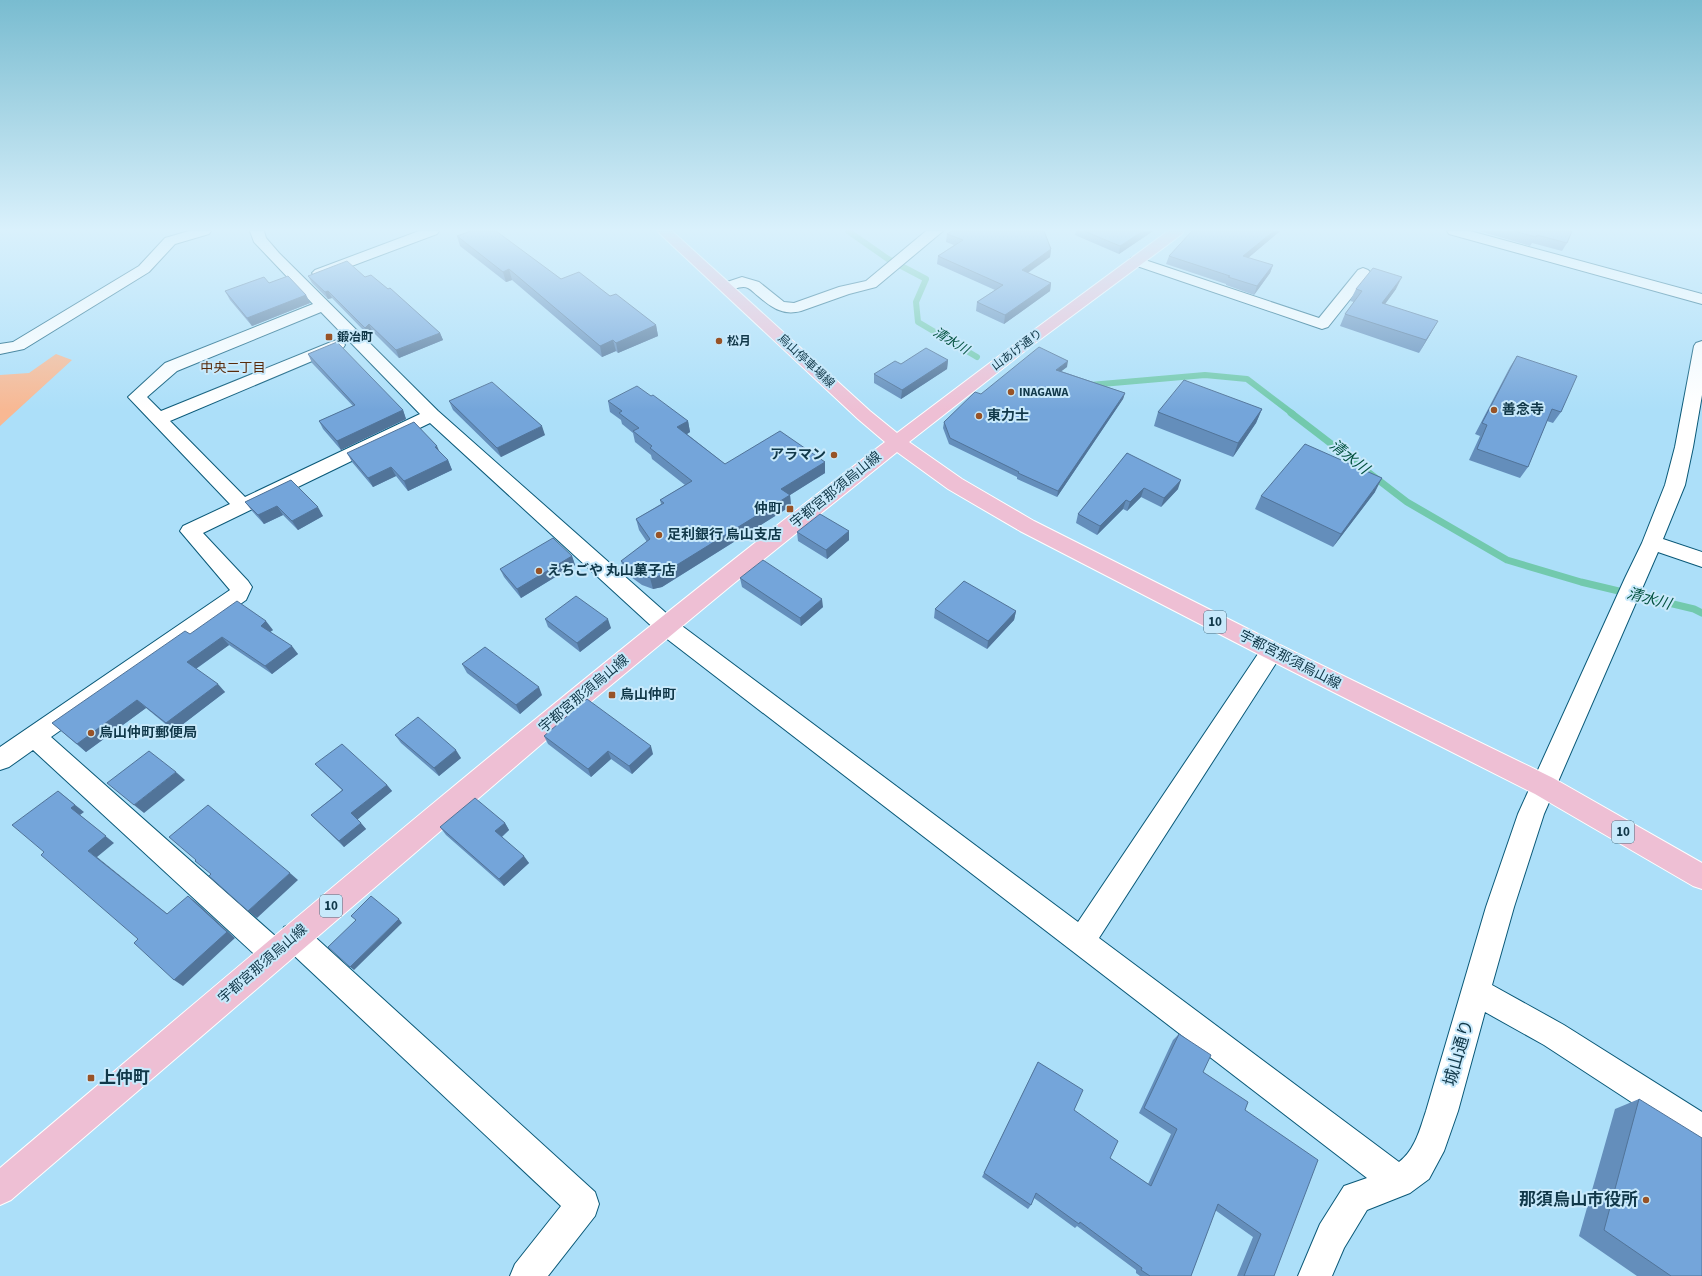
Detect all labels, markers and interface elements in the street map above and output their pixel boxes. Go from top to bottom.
water label: 清水川 [930,323,974,360]
street label: 山あげ通り [988,325,1046,375]
place label: 鍛冶町 [337,329,373,346]
street label: 烏山停車場線 [774,330,838,392]
marker: 鍛冶町 [324,332,334,342]
place label: 松月 [727,333,751,350]
marker: 松月 [714,336,724,346]
district label: 中央二丁目 [200,359,266,377]
place label: INAGAWA [1019,384,1069,401]
marker: INAGAWA [1006,387,1016,397]
place label: 善念寺 [1502,400,1544,420]
marker: 善念寺 [1489,405,1499,415]
place label: 東力士 [987,406,1029,426]
marker: 東力士 [974,411,984,421]
water label: 清水川 [1325,435,1375,480]
place label: アラマン [770,445,826,465]
street label: 宇都宮那須烏山線 [786,447,886,533]
marker: アラマン [829,450,839,460]
place label: 仲町 [754,499,782,519]
marker: 仲町 [785,504,795,514]
place label: 足利銀行 烏山支店 [667,525,782,545]
marker: 足利銀行 烏山支店 [654,530,664,540]
place label: えちごや 丸山菓子店 [547,561,676,581]
marker: えちごや 丸山菓子店 [534,566,544,576]
water label: 清水川 [1625,583,1675,615]
road number: 10 [1204,611,1226,633]
street label: 宇都宮那須烏山線 [1236,626,1344,694]
street label: 宇都宮那須烏山線 [535,650,633,738]
place label: 烏山仲町 [620,685,676,705]
marker: 烏山仲町 [607,690,617,700]
place label: 烏山仲町郵便局 [99,723,197,743]
marker: 烏山仲町郵便局 [86,728,96,738]
road number: 10 [1612,821,1634,843]
road number: 10 [320,895,342,917]
street label: 宇都宮那須烏山線 [214,920,312,1008]
street label: 城山通り [1438,1017,1480,1089]
place label: 上仲町 [99,1066,150,1090]
marker: 上仲町 [86,1073,96,1083]
place label: 那須烏山市役所 [1519,1188,1638,1212]
marker: 那須烏山市役所 [1641,1195,1651,1205]

